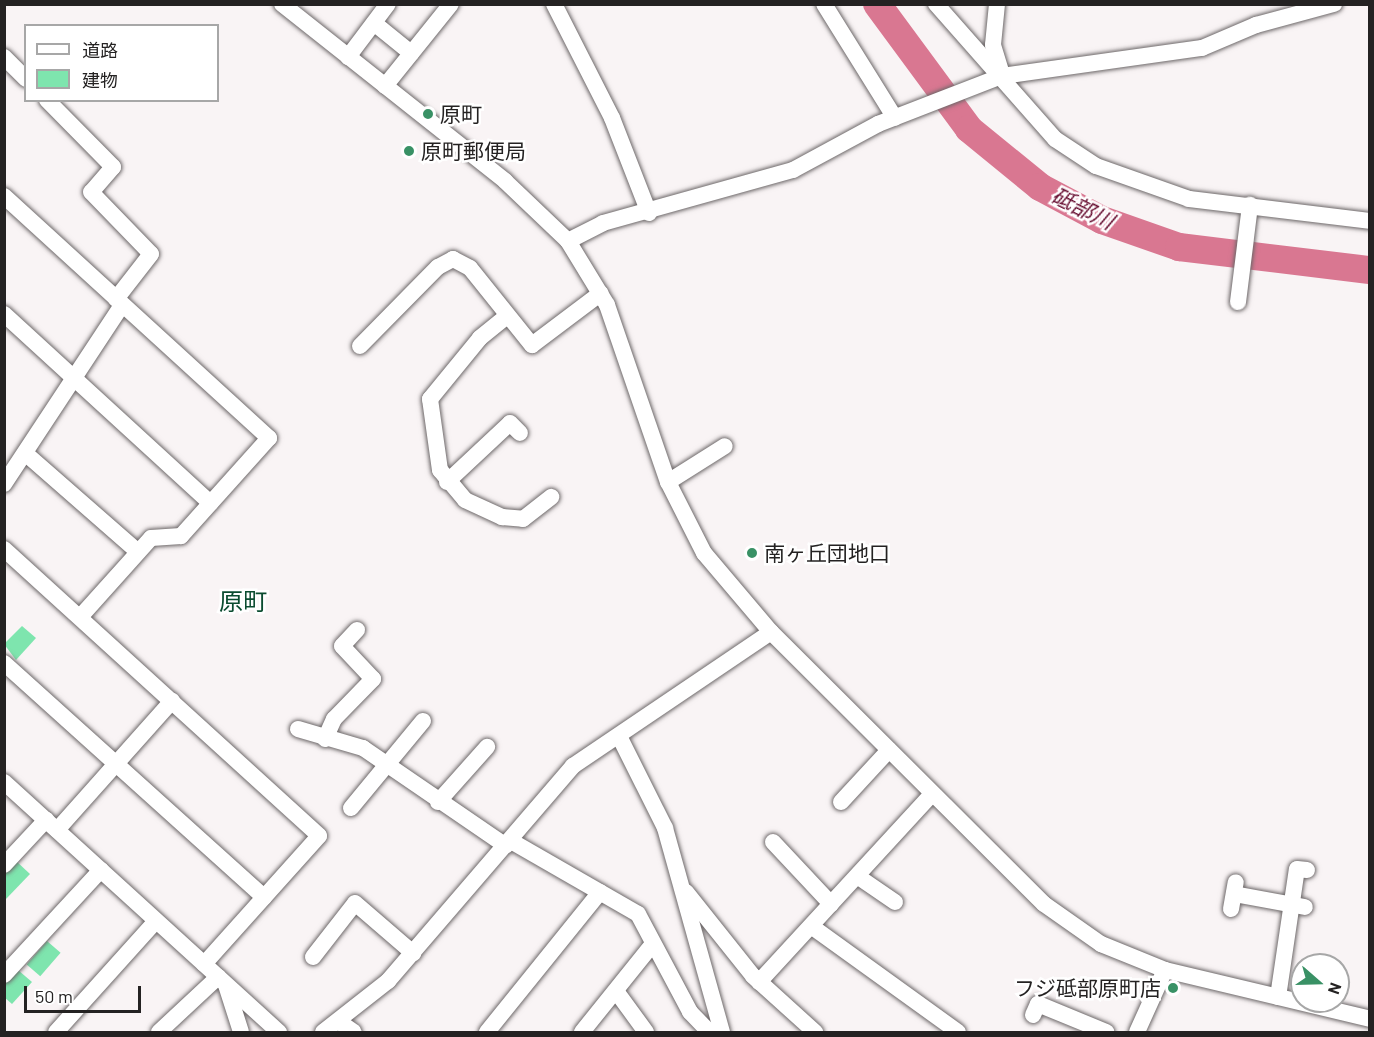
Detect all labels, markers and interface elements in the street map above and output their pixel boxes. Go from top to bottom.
legend [24,24,219,102]
text: 道路 [82,39,118,61]
text: 建物 [82,69,118,91]
place label: 原町 [440,101,482,127]
marker: 原町 [421,107,435,121]
place label: 原町郵便局 [421,138,526,164]
marker: 原町郵便局 [402,144,416,158]
water label: 砥部川 [1048,182,1118,234]
place label: 南ヶ丘団地口 [764,540,890,566]
marker: 南ヶ丘団地口 [745,546,759,560]
district label: 原町 [219,587,267,615]
north arrow [1290,953,1350,1013]
scale bar [27,974,144,1012]
place label: フジ砥部原町店 [1014,975,1161,1001]
text: N [1325,980,1346,997]
marker: フジ砥部原町店 [1166,981,1180,995]
text: 50 m [35,985,73,1007]

